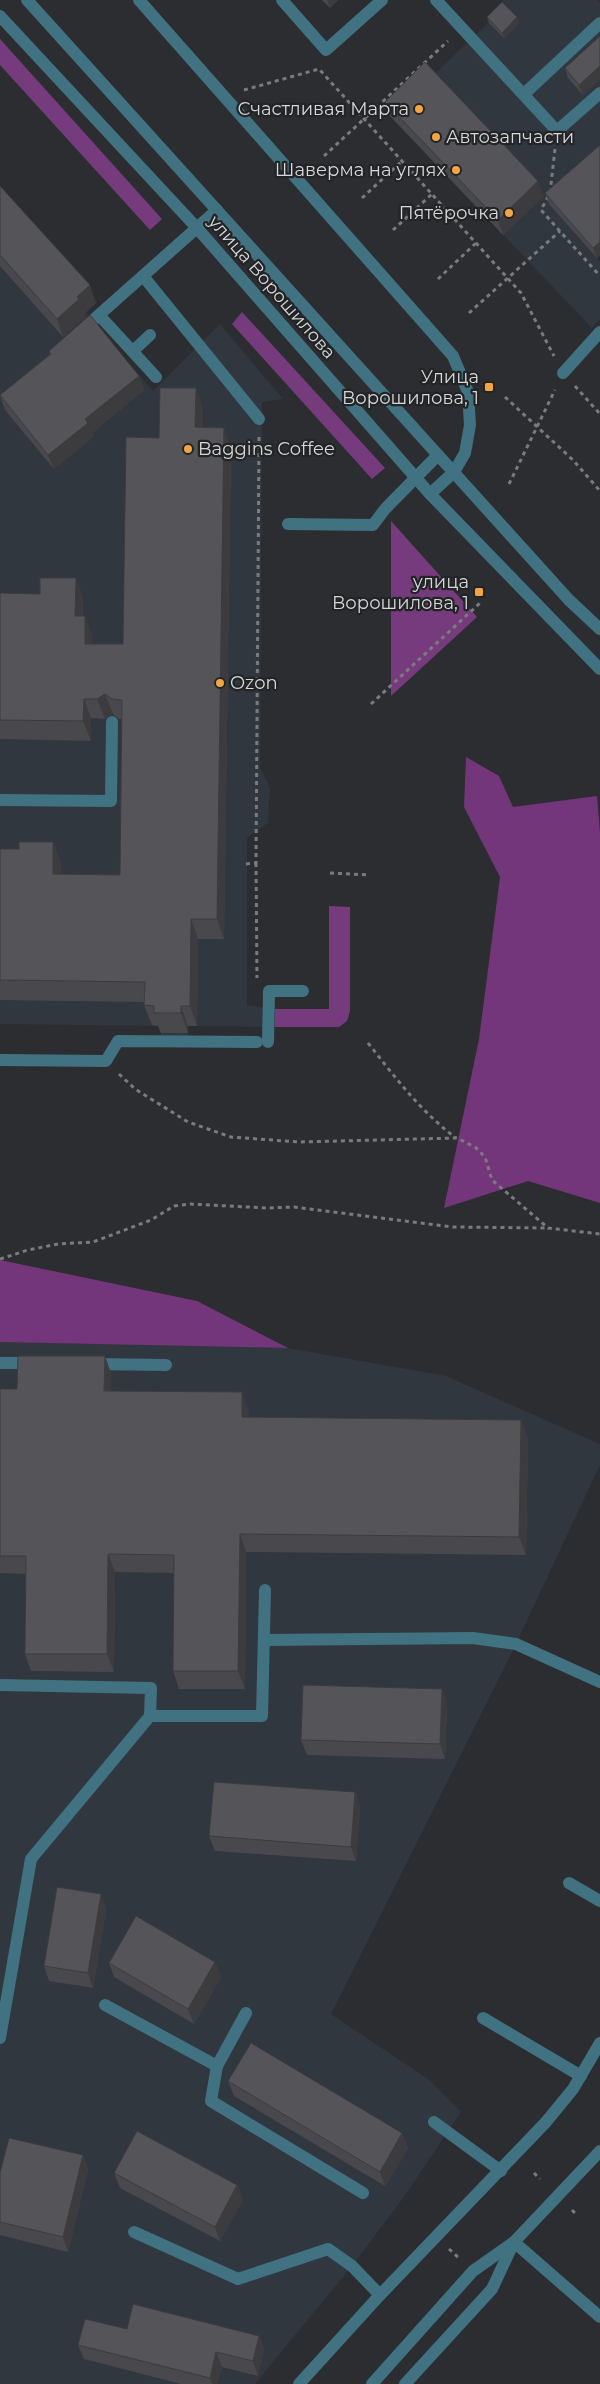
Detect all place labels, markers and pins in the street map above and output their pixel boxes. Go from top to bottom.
place label: Счастливая Марта [238,98,409,120]
marker: Счастливая Марта [413,103,425,115]
place label: Автозапчасти [446,126,574,148]
marker: Автозапчасти [430,131,442,143]
place label: Шаверма на углях [275,159,447,181]
marker: Шаверма на углях [450,164,462,176]
place label: Пятёрочка [399,202,499,224]
marker: Пятёрочка [503,207,515,219]
place label: Улица Ворошилова, 1 [342,366,479,409]
marker: Улица Ворошилова, 1 [483,381,495,393]
place label: Baggins Coffee [198,438,335,460]
marker: Baggins Coffee [182,443,194,455]
place label: улица Ворошилова, 1 [332,571,469,614]
marker: улица Ворошилова, 1 [473,586,485,598]
place label: Ozon [230,672,278,694]
marker: Ozon [214,677,226,689]

